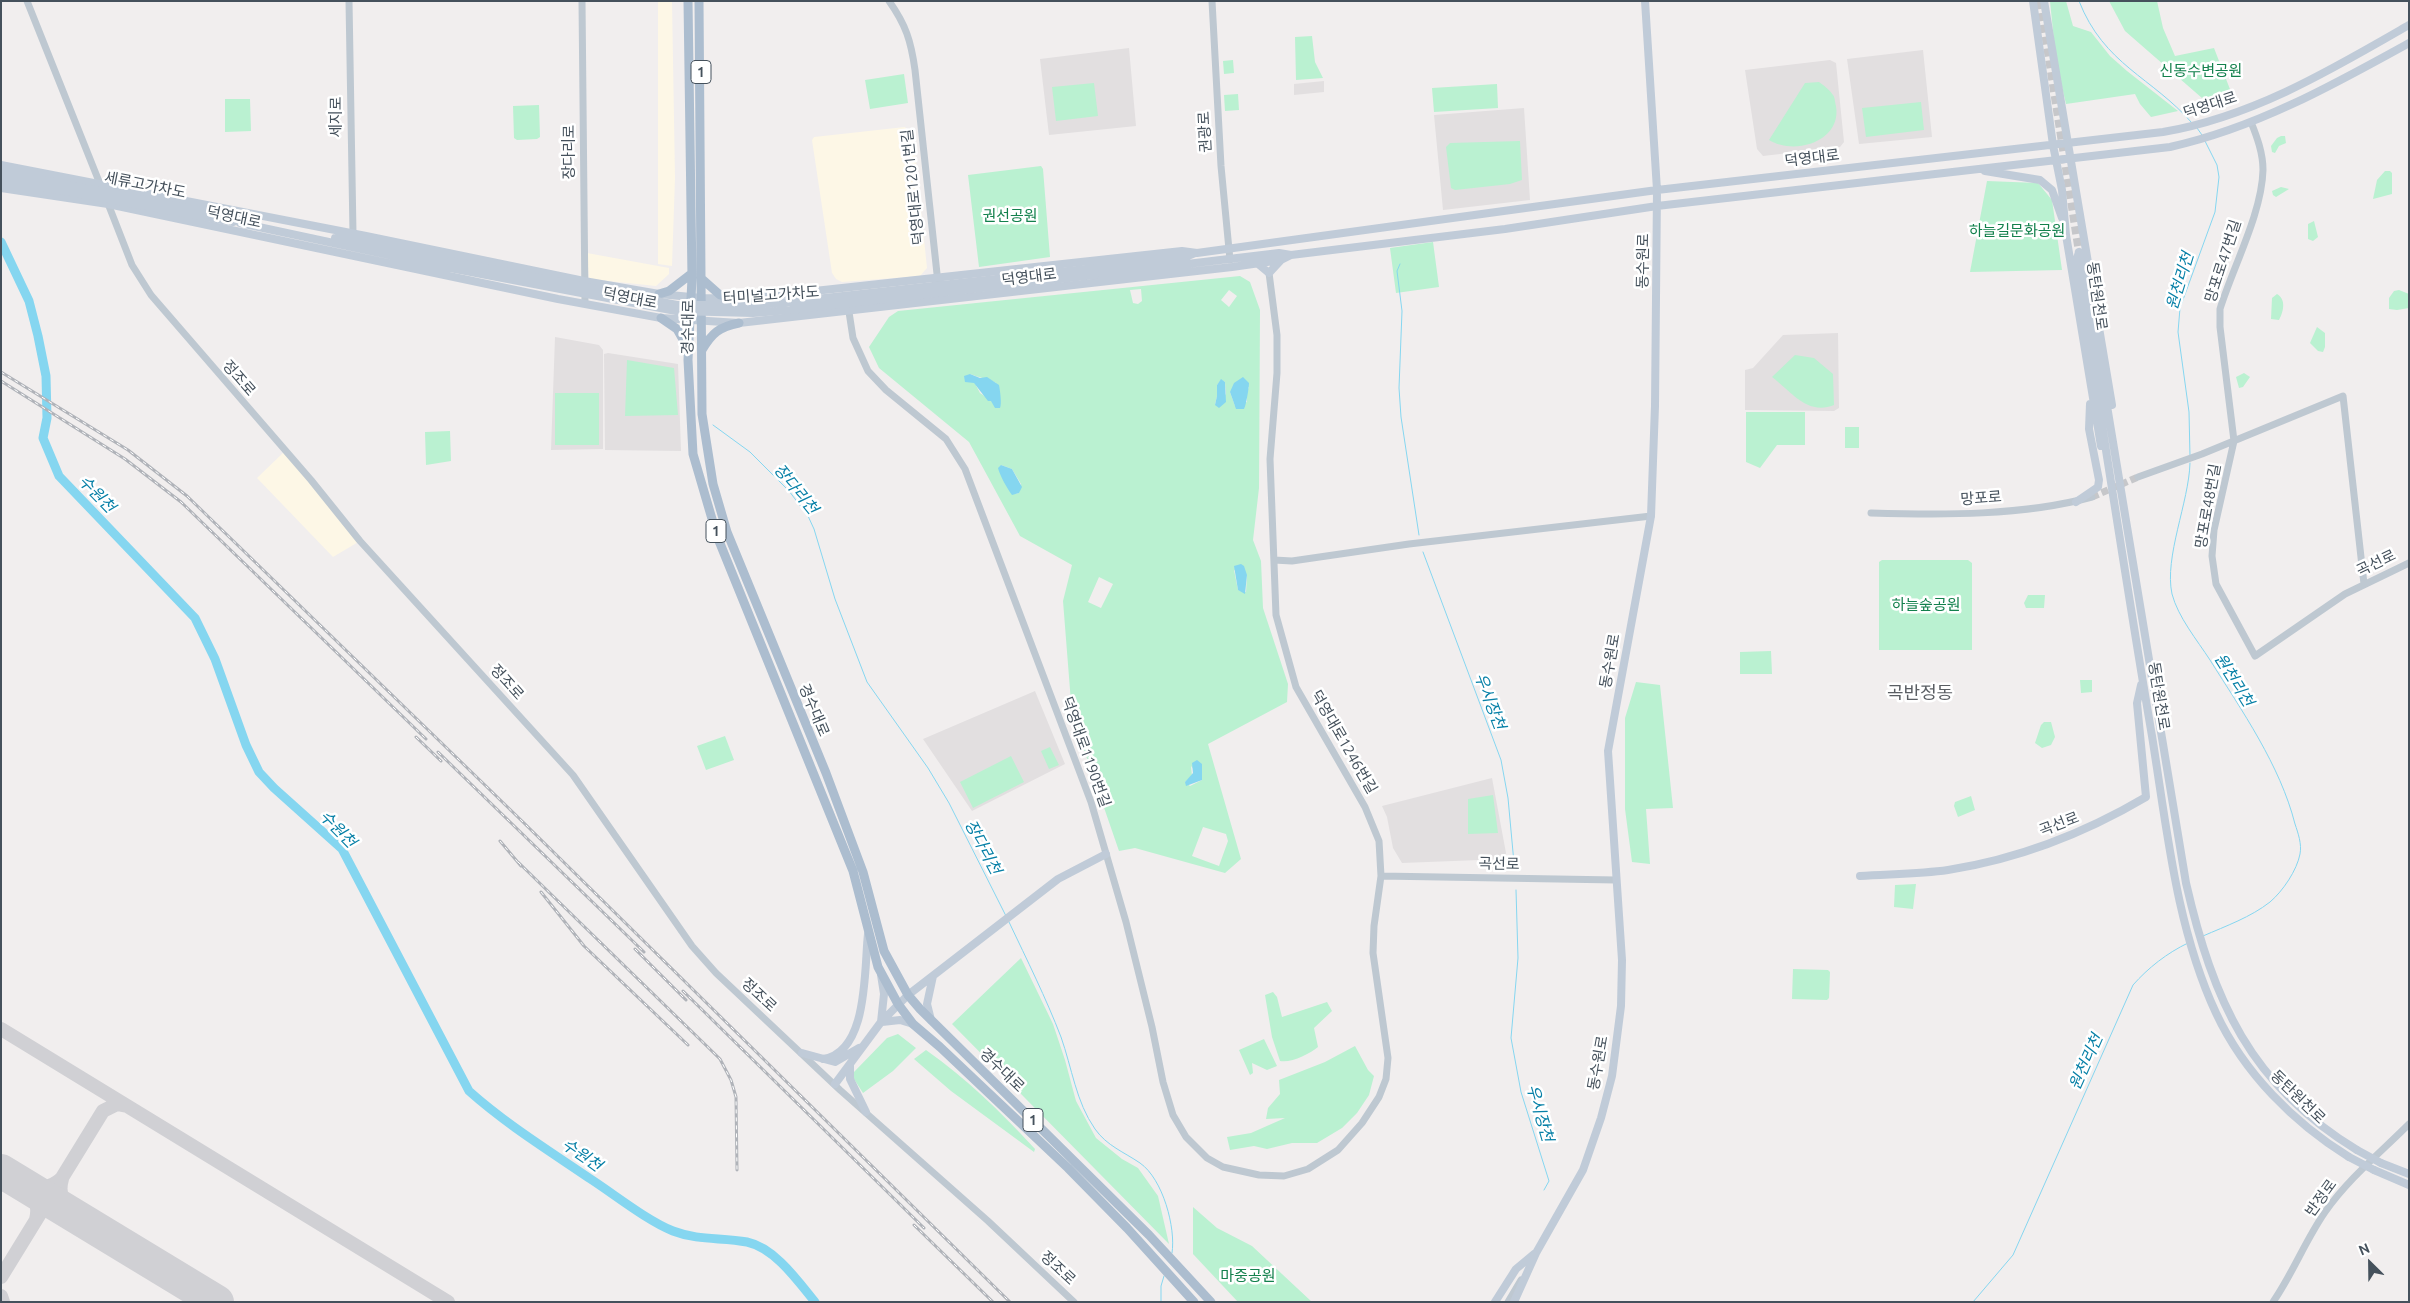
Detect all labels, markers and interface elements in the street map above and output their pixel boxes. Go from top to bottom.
road number: 1 [691,61,711,84]
park label: 신동수변공원 [2160,62,2242,80]
street label: 덕영대로 [2181,88,2239,122]
street label: 세지로 [327,96,345,138]
street label: 권광로 [1195,111,1215,153]
street label: 장다리로 [560,124,578,180]
street label: 덕영대로1201번길 [898,128,928,246]
street label: 덕영대로 [1784,146,1840,170]
street label: 세류고가차도 [103,168,187,202]
street label: 덕영대로 [205,202,263,232]
park label: 권선공원 [982,207,1038,225]
street label: 망포로47번길 [2201,217,2245,305]
park label: 하늘길문화공원 [1969,222,2065,240]
street label: 동수원로 [1634,233,1652,289]
water label: 원천리천 [2162,250,2198,312]
street label: 동탄원천로 [2083,261,2111,331]
street label: 덕영대로 [1001,265,1057,289]
street label: 터미널고가차도 [722,283,820,307]
street label: 덕영대로 [601,284,659,312]
street label: 경수대로 [679,299,697,355]
street label: 정조로 [219,356,259,400]
water label: 장다리천 [770,460,822,518]
street label: 망포로48번길 [2192,462,2224,550]
water label: 수원천 [75,471,119,517]
street label: 망포로 [1960,488,2002,508]
road number: 1 [706,520,726,542]
street label: 곡선로 [2353,546,2399,580]
park label: 하늘숲공원 [1892,596,1960,614]
street label: 동수원로 [1596,632,1624,690]
water label: 원천리천 [2210,650,2258,710]
street label: 정조로 [486,661,528,703]
street label: 동탄원천로 [2145,661,2173,731]
water label: 우시장천 [1470,670,1510,732]
street label: 경수대로 [795,681,833,739]
district label: 곡반정동 [1887,682,1953,704]
street label: 덕영대로1246번길 [1307,687,1381,797]
street label: 덕영대로1190번길 [1058,694,1114,810]
water label: 수원천 [316,806,360,852]
street label: 곡선로 [2036,808,2082,840]
water label: 장다리천 [961,816,1005,878]
street label: 곡선로 [1478,855,1520,873]
street label: 정조로 [738,974,780,1016]
water label: 원천리천 [2065,1031,2107,1093]
street label: 동수원로 [1584,1034,1612,1092]
street label: 경수대로 [976,1044,1028,1096]
street label: 동탄원천로 [2267,1067,2329,1127]
water label: 우시장천 [1523,1082,1557,1144]
road number: 1 [1023,1108,1043,1132]
water label: 수원천 [558,1134,606,1176]
street label: 반정로 [2302,1176,2340,1220]
north arrow [2345,1238,2395,1288]
text: N [2356,1240,2372,1259]
street label: 정조로 [1037,1247,1079,1289]
park label: 마중공원 [1220,1267,1276,1285]

